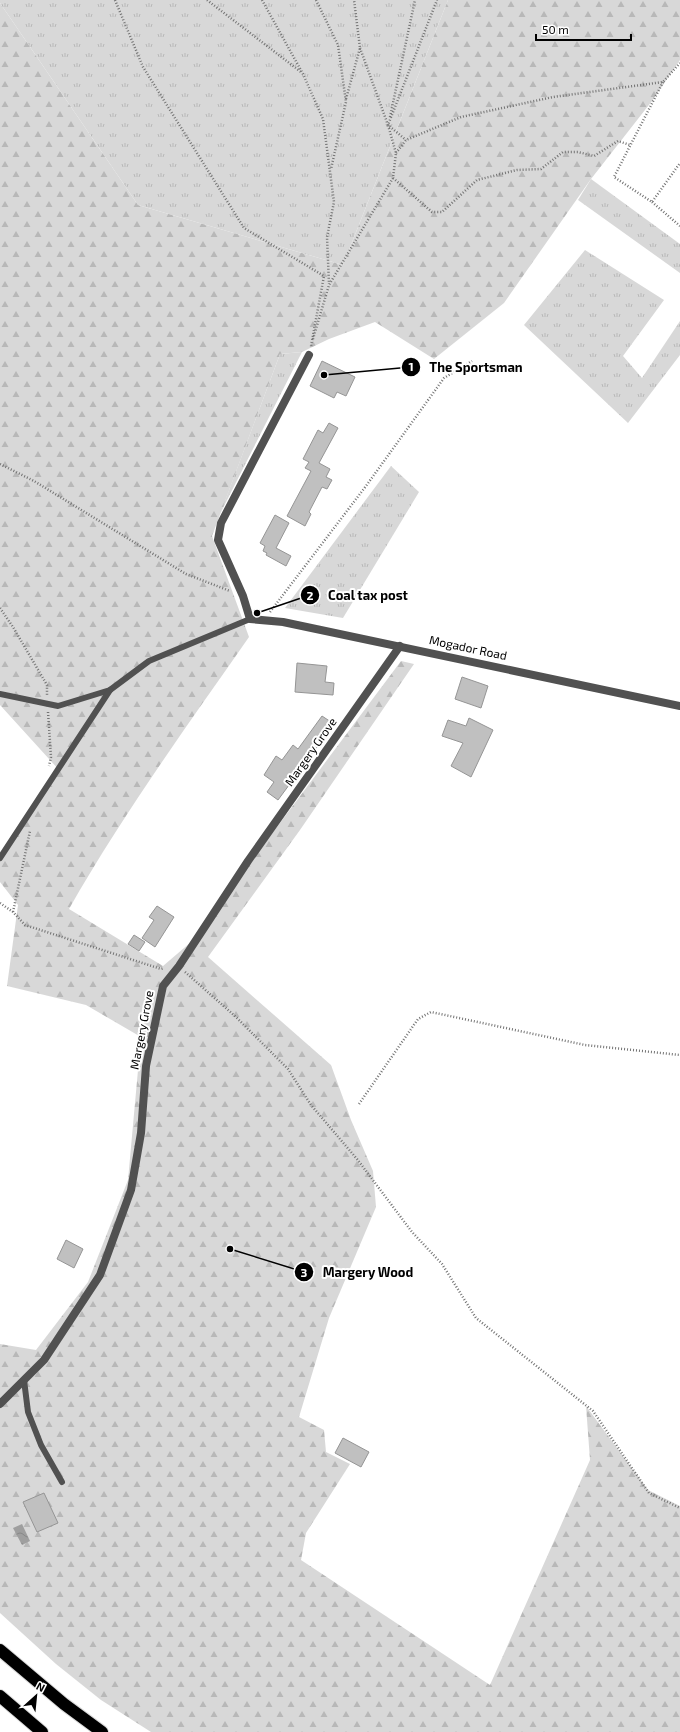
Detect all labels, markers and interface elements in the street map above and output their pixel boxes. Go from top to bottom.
scale bar [536,16,631,42]
text: 50 m [542,22,569,36]
callout: The Sportsman [401,354,531,379]
text: 1 [408,359,414,373]
text: The Sportsman [429,359,523,375]
callout: Coal tax post [300,583,416,608]
text: Coal tax post [328,587,409,603]
text: 2 [307,588,314,602]
street label: Mogador Road [428,632,508,662]
street label: Margery Grove [281,715,339,788]
street label: Margery Grove [126,989,156,1071]
callout: Margery Wood [294,1260,421,1285]
text: Margery Wood [323,1264,413,1280]
text: 3 [301,1265,308,1279]
north arrow [16,1676,56,1716]
text: N [34,1679,47,1694]

